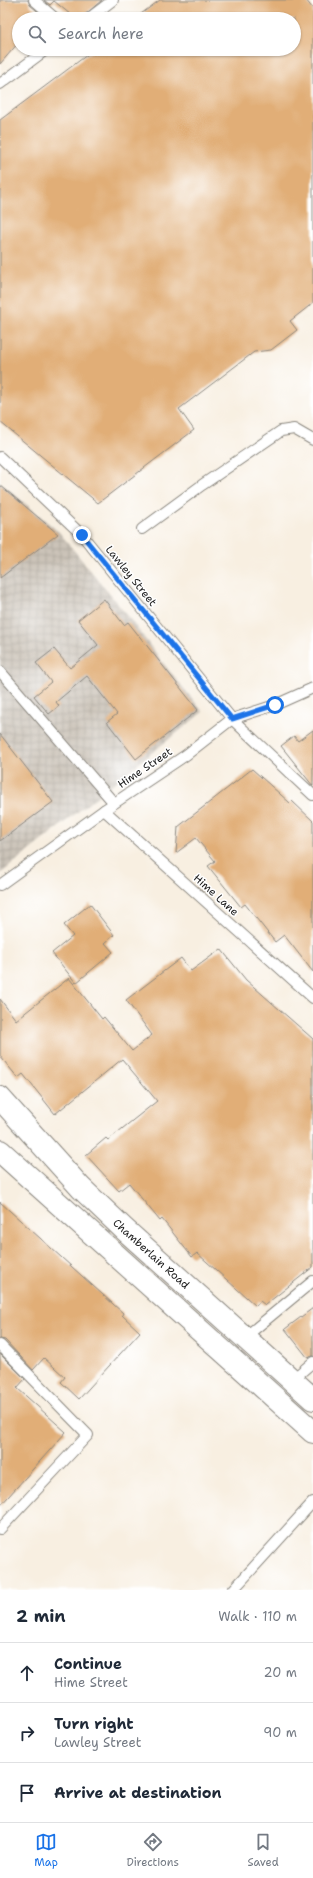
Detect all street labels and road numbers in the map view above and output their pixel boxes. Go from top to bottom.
street label: Lawley Street [102,543,160,610]
street label: Hime Street [115,744,175,792]
street label: Hime Lane [190,871,242,919]
street label: Chamberlain Road [110,1216,193,1292]

